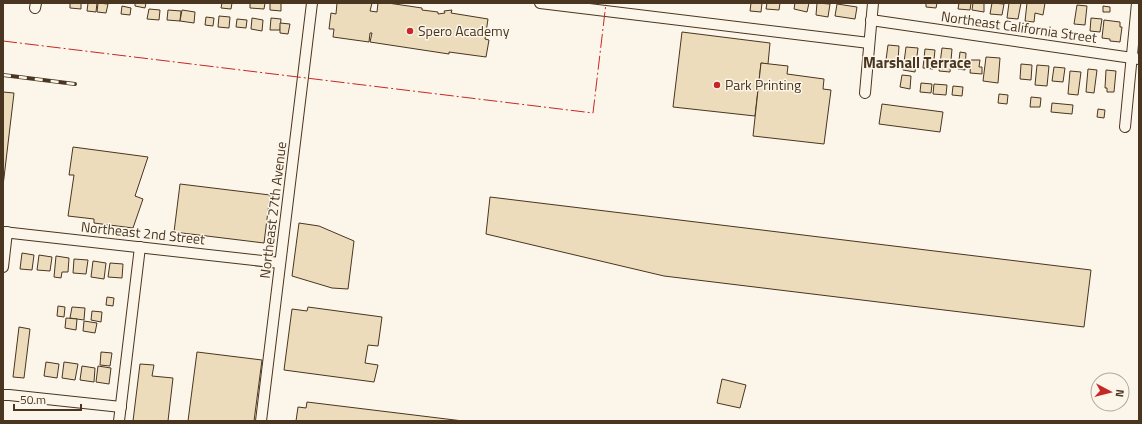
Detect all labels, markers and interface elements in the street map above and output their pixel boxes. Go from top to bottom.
street label: Northeast California Street [940,5,1098,48]
place label: Spero Academy [418,20,510,41]
marker: Spero Academy [405,26,415,36]
district label: Marshall Terrace [863,51,971,74]
place label: Park Printing [725,74,801,95]
marker: Park Printing [712,80,722,90]
street label: Northeast 27th Avenue [254,140,291,280]
street label: Northeast 2nd Street [80,216,206,249]
north arrow [1090,372,1130,412]
scale bar [14,386,81,412]
text: N [1112,388,1128,398]
text: 50 m [20,390,46,409]

